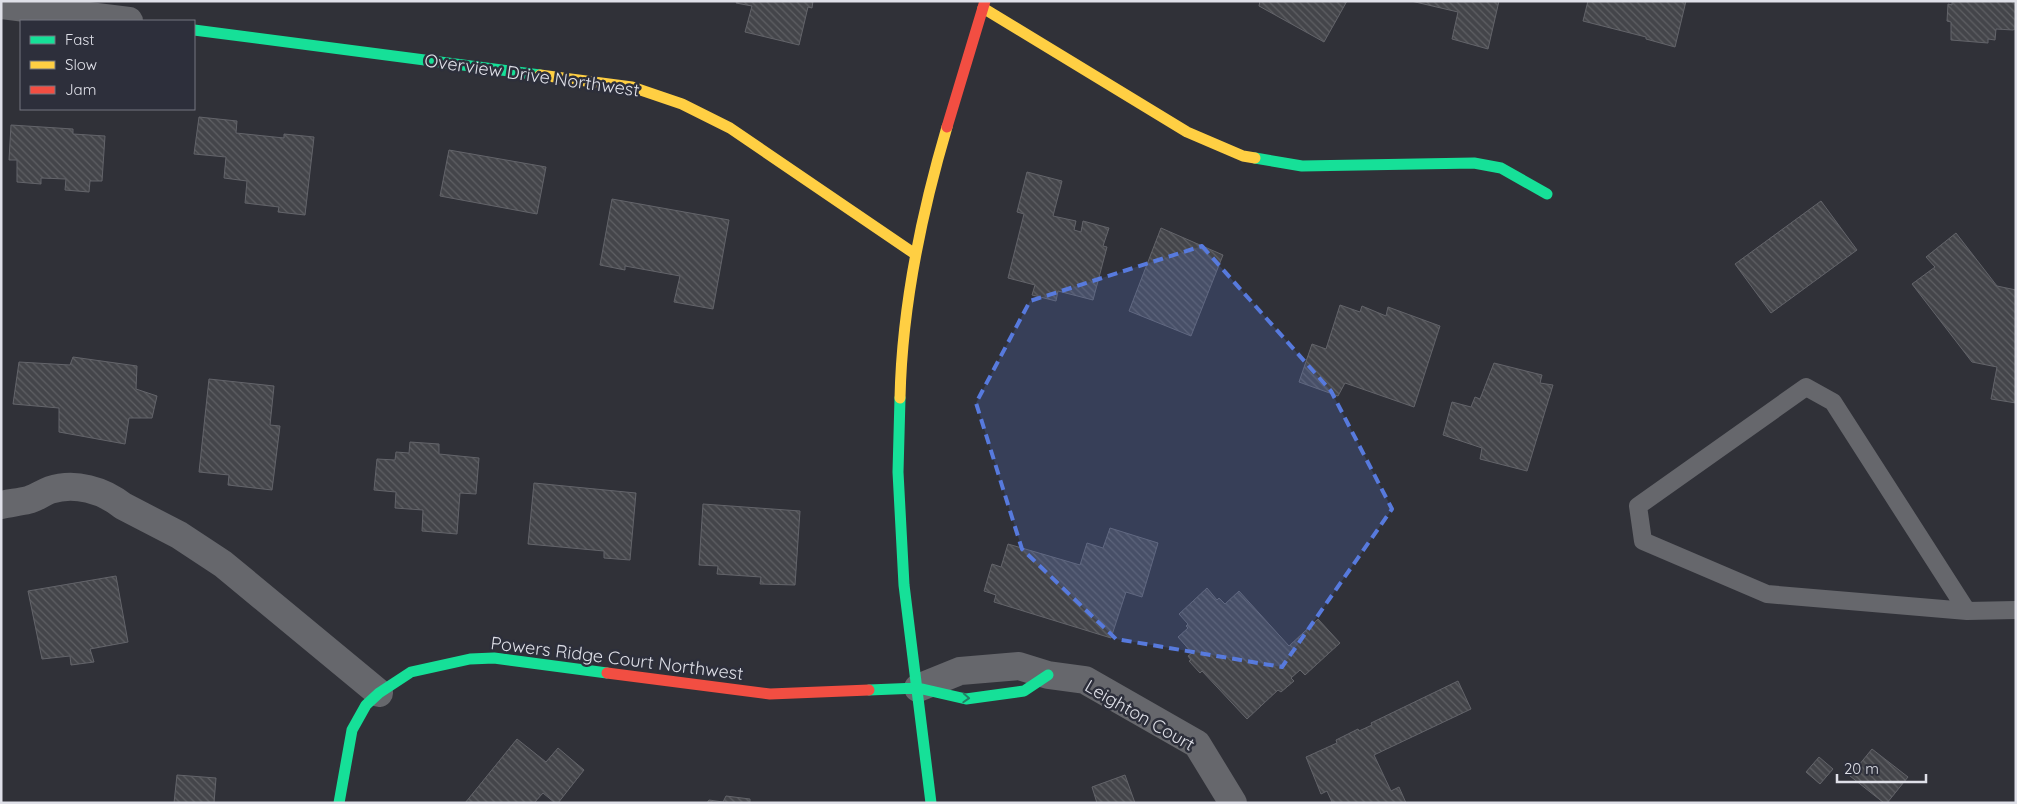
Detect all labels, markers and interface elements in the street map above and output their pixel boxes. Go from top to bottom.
legend [20,20,195,110]
text: Fast [65,30,94,49]
street label: Overview Drive Northwest [423,49,641,101]
text: Slow [65,55,97,74]
text: Jam [65,80,96,99]
street label: Powers Ridge Court Northwest [489,631,745,685]
street label: Leighton Court [1081,674,1199,756]
one-way arrow [962,692,970,703]
scale bar [1837,752,1926,784]
text: 20 m [1844,759,1879,778]

